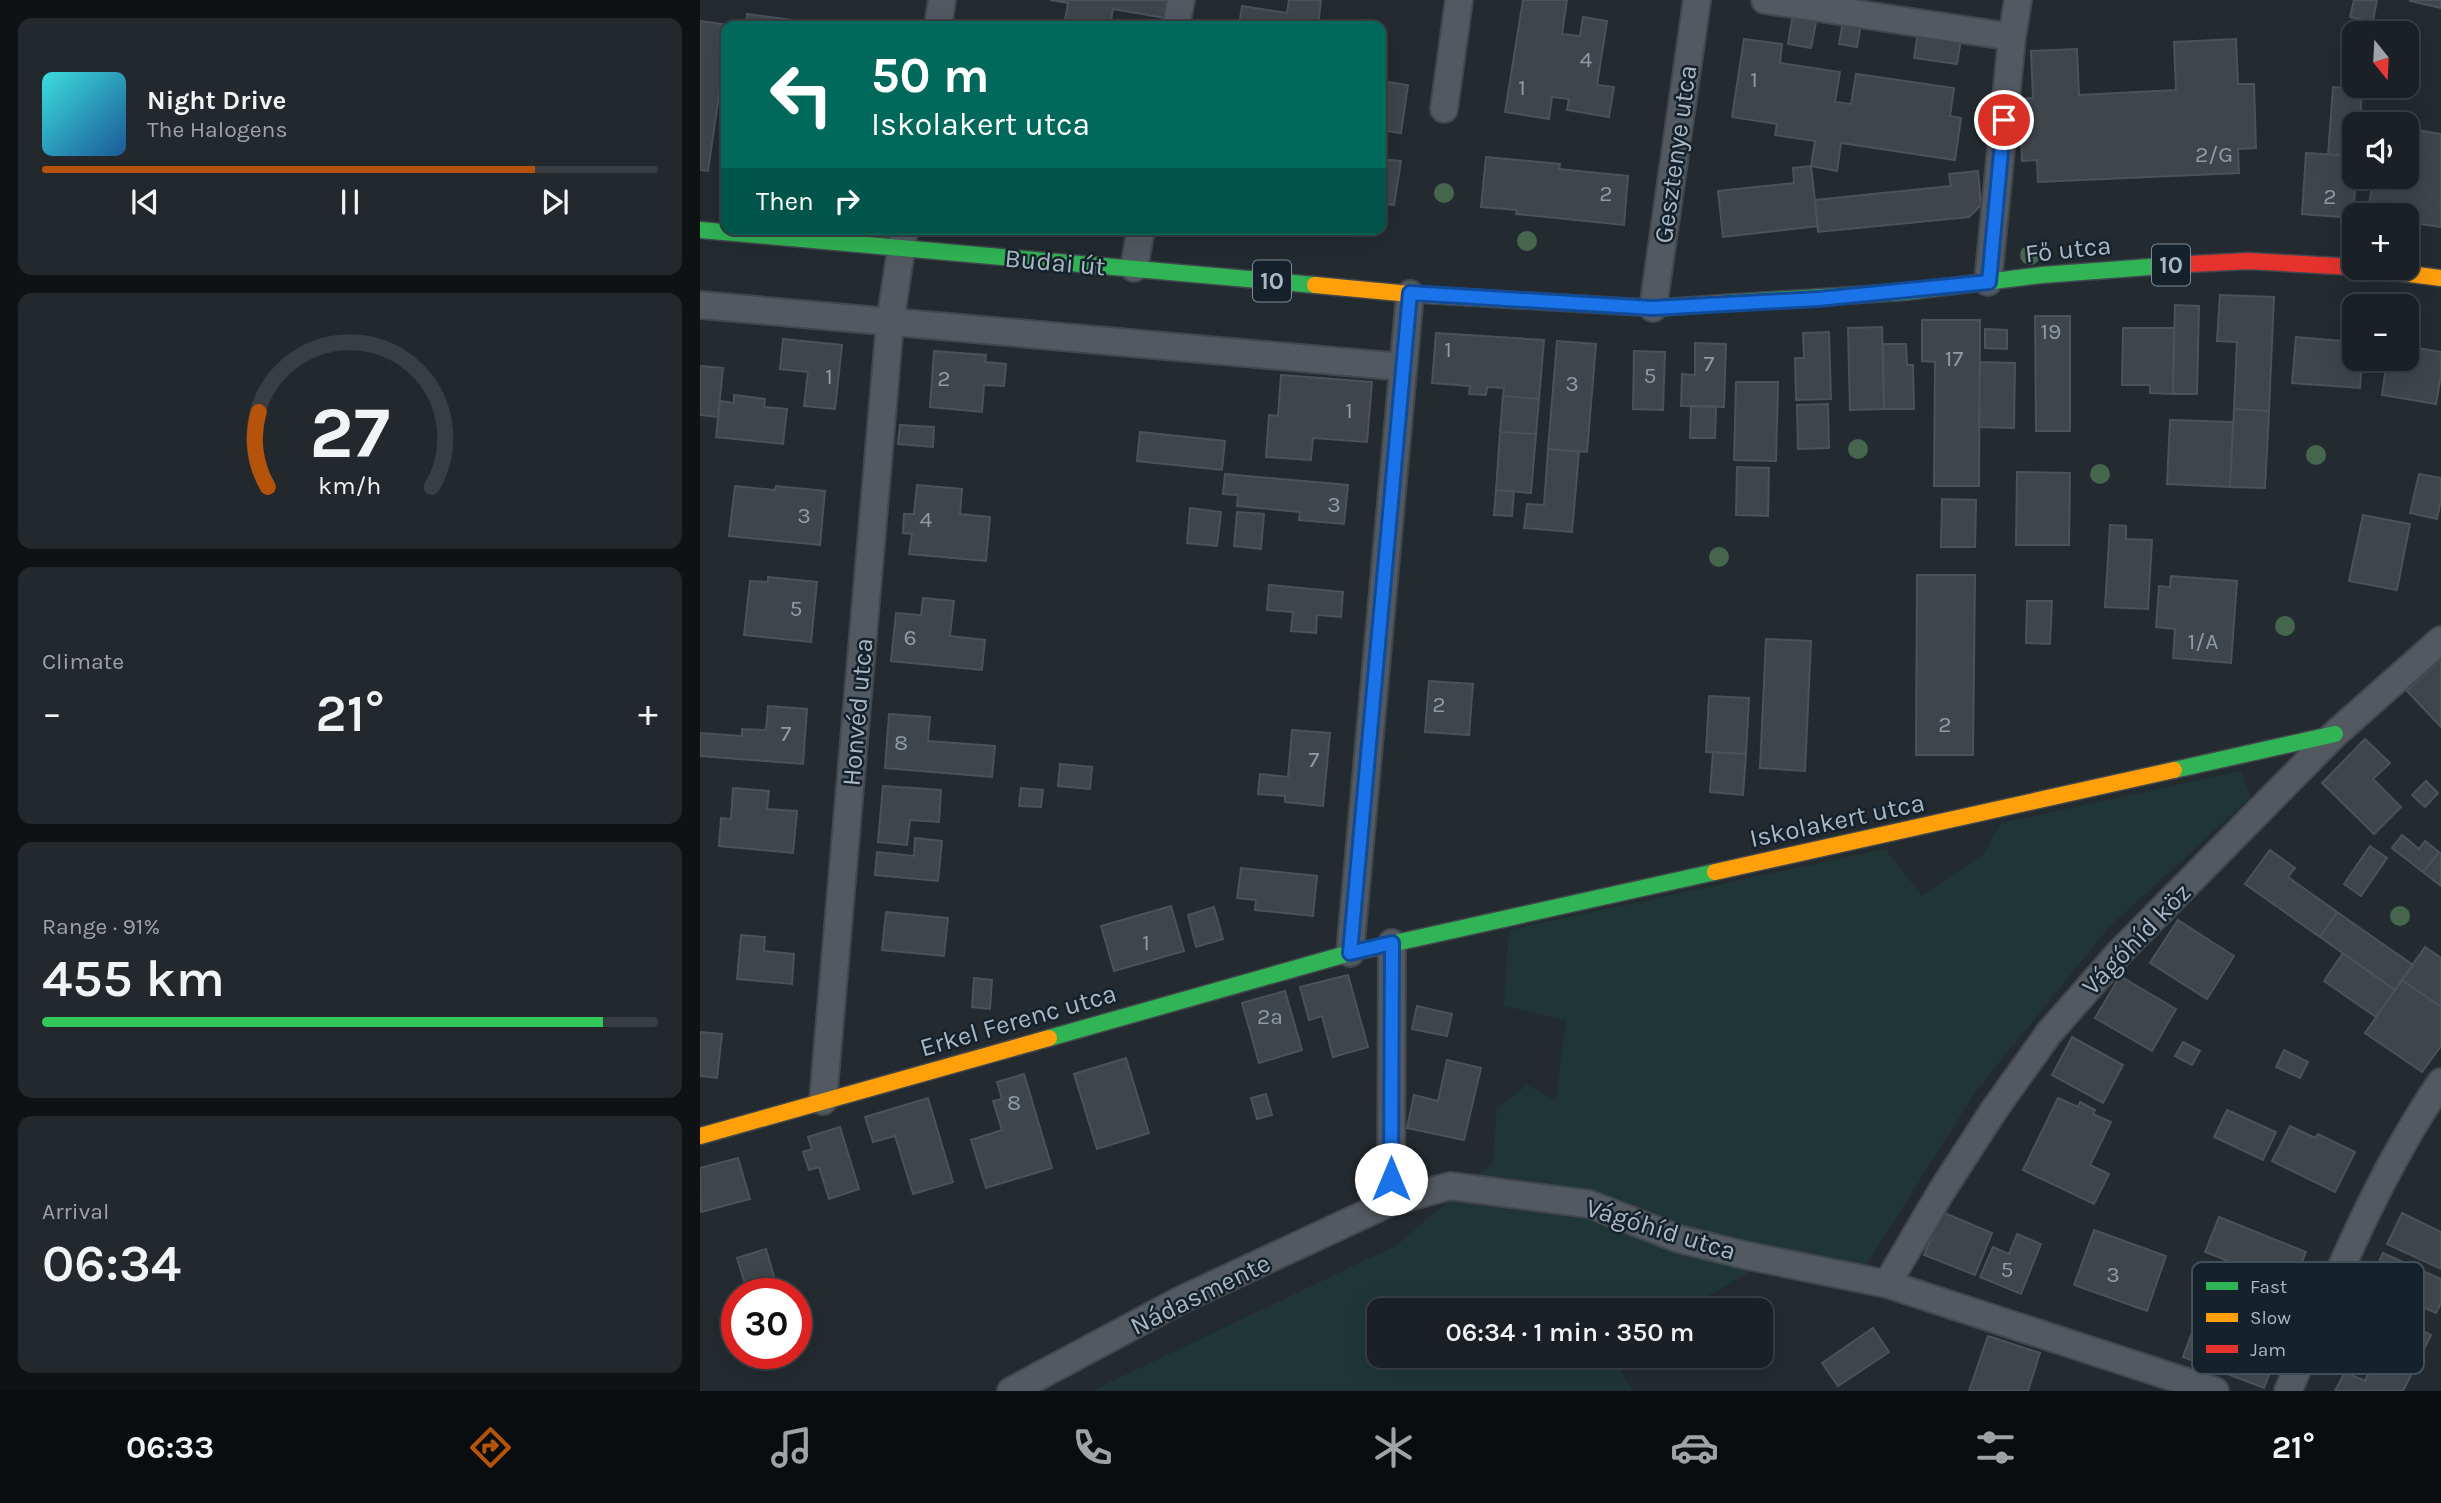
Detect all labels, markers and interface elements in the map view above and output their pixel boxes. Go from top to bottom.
north arrow [2342,21,2418,98]
map controls [2342,21,2419,371]
house number: 4 [1580,46,1593,73]
text: 50 m [871,47,989,104]
icon: left [756,49,847,140]
street label: Gesztenye utca [1648,63,1703,245]
house number: 1 [1750,66,1758,93]
house number: 1 [1518,74,1526,101]
text: Night Drive [147,85,286,116]
pin [1974,90,2034,150]
icon: arrive [1985,101,2023,139]
text: Iskolakert utca [871,106,1090,143]
button: sound [2342,112,2419,189]
text: The Halogens [147,116,287,143]
house number: 2/G [2195,141,2233,168]
house number: 2 [1599,180,1613,207]
icon: right [828,182,866,220]
icon: previous [126,183,164,221]
icon: pause [331,183,369,221]
icon: next [536,183,574,221]
house number: 2 [2323,183,2337,210]
text: Then [756,186,814,217]
button: + [2342,203,2419,280]
street label: Fő utca [2023,230,2113,269]
street label: Budai út [1003,243,1107,282]
road number: 10 [2152,244,2190,286]
road number: 10 [1253,260,1291,302]
button: − [2342,294,2419,371]
house number: 19 [2041,318,2061,345]
house number: 1 [1444,336,1452,363]
house number: 17 [1945,345,1963,372]
house number: 7 [1704,350,1715,377]
house number: 5 [1644,362,1656,389]
house number: 1 [825,363,833,390]
house number: 2 [937,365,951,392]
house number: 3 [1565,370,1579,397]
text: 27 [310,390,390,475]
house number: 1 [1345,397,1353,424]
text: km/h [318,471,382,500]
house number: 3 [1327,491,1341,518]
house number: 3 [797,502,811,529]
house number: 4 [920,506,933,533]
house number: 5 [790,595,802,622]
house number: 6 [903,624,917,651]
house number: 1/A [2188,628,2218,655]
street label: Honvéd utca [836,637,879,787]
text: Climate [42,648,124,675]
text: 21° [316,683,384,744]
text: − [42,691,62,736]
text: + [638,691,658,736]
house number: 2 [1432,691,1446,718]
house number: 2 [1938,711,1952,738]
house number: 7 [781,720,792,747]
house number: 8 [894,729,908,756]
house number: 7 [1309,746,1320,773]
street label: Iskolakert utca [1747,787,1927,854]
street label: Vágóhíd köz [2075,877,2197,1002]
text: Range · 91% [42,913,160,940]
house number: 1 [1142,929,1150,956]
text: 455 km [42,948,225,1009]
street label: Erkel Ferenc utca [916,978,1120,1063]
house number: 2a [1257,1003,1283,1030]
house number: 8 [1007,1089,1021,1116]
position arrow [1354,1142,1428,1216]
street label: Vágóhíd utca [1582,1192,1740,1267]
text: Arrival [42,1198,109,1225]
text: 06:34 [42,1233,181,1294]
street label: Nádasmente [1125,1247,1275,1342]
house number: 5 [2001,1256,2013,1283]
house number: 3 [2106,1261,2120,1288]
legend [2192,1262,2424,1374]
text: Fast [2250,1276,2287,1298]
speed limit sign: 30 [721,1278,812,1369]
text: Slow [2250,1307,2291,1329]
text: 06:34 · 1 min · 350 m [1446,1317,1694,1348]
text: Jam [2250,1339,2286,1361]
icon: directions [466,1423,515,1472]
icon: music [767,1423,816,1472]
icon: phone [1068,1423,1117,1472]
icon: climate [1369,1423,1418,1472]
icon: car [1670,1423,1719,1472]
icon: filters [1971,1423,2020,1472]
text: 06:33 [126,1429,214,1466]
text: 21° [2272,1429,2315,1466]

